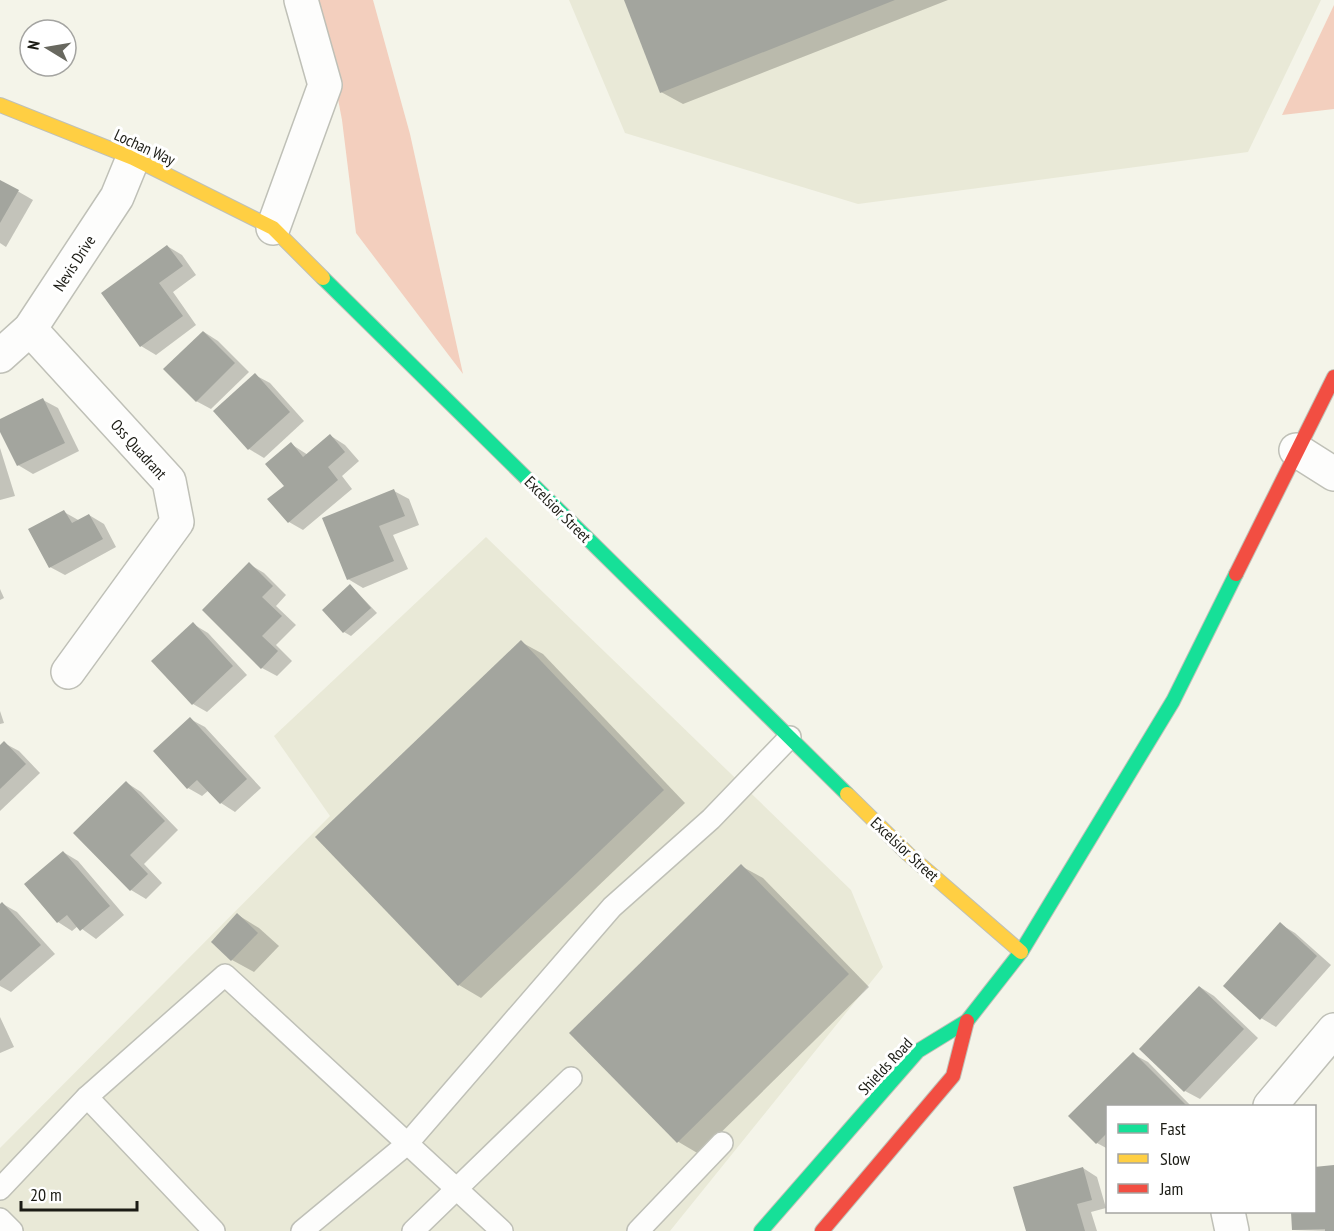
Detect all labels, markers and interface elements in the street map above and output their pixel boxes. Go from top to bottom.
north arrow [18,18,78,78]
text: N [23,39,44,51]
street label: Lochan Way [111,124,179,170]
street label: Nevis Drive [49,231,99,295]
street label: Oss Quadrant [107,415,172,484]
street label: Excelsior Street [521,472,596,547]
street label: Excelsior Street [867,812,944,886]
street label: Shields Road [854,1033,916,1099]
legend [1106,1105,1316,1213]
text: Fast [1160,1117,1186,1140]
text: Slow [1160,1147,1191,1170]
scale bar [21,1174,136,1212]
text: Jam [1159,1177,1183,1200]
text: 20 m [30,1183,62,1206]

